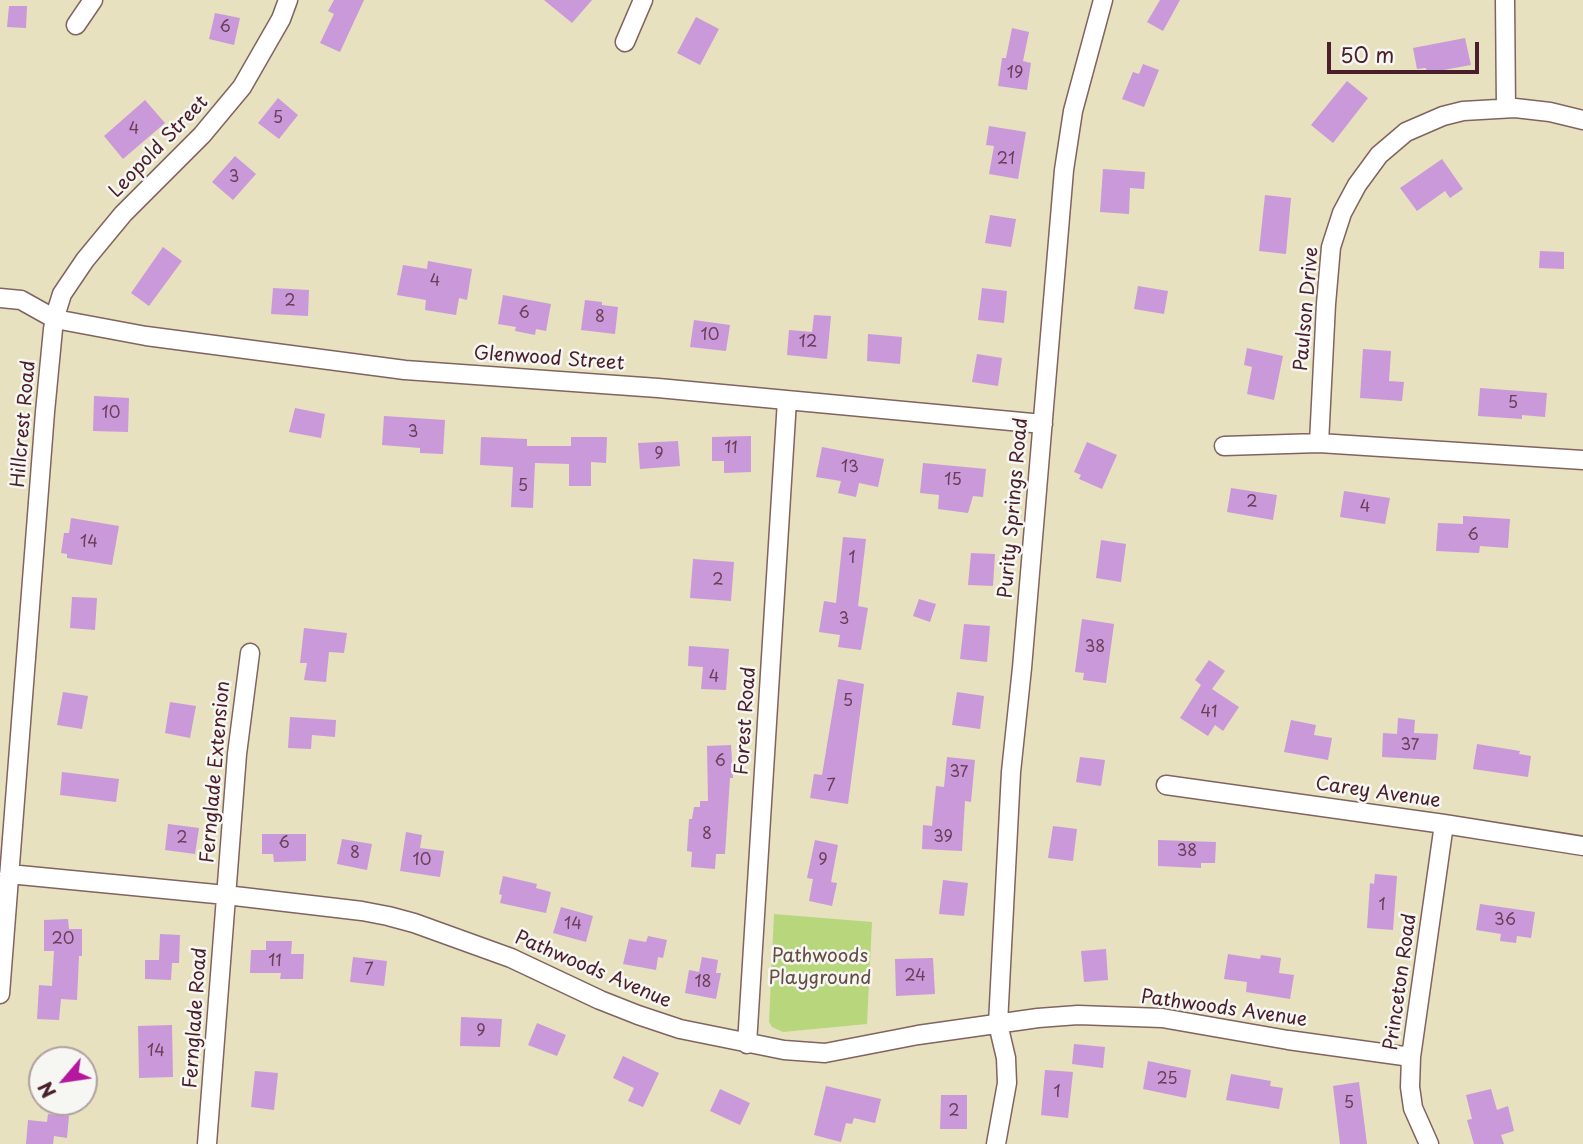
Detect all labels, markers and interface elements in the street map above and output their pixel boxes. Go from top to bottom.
house number: 6 [219,18,231,38]
scale bar [1331,28,1483,72]
text: 50 m [1340,38,1394,70]
house number: 19 [1007,64,1023,84]
street label: Leopold Street [105,91,213,203]
house number: 5 [273,109,283,129]
house number: 4 [129,120,139,140]
house number: 21 [997,150,1015,170]
house number: 3 [229,168,239,188]
street label: Paulson Drive [1290,246,1324,372]
house number: 4 [430,272,440,292]
house number: 2 [284,292,296,312]
house number: 6 [518,304,530,324]
house number: 8 [595,308,605,328]
house number: 10 [701,326,719,346]
house number: 12 [799,333,817,353]
street label: Glenwood Street [473,342,625,376]
street label: Hillcrest Road [7,359,41,489]
house number: 5 [1508,394,1518,414]
house number: 10 [102,404,120,424]
street label: Purity Springs Road [995,417,1033,599]
house number: 3 [408,423,418,443]
house number: 11 [724,439,738,459]
house number: 9 [654,445,664,465]
house number: 13 [841,458,859,478]
house number: 15 [944,471,962,491]
house number: 5 [518,477,528,497]
house number: 2 [1246,493,1258,513]
house number: 4 [1360,498,1370,518]
house number: 6 [1467,526,1479,546]
house number: 14 [80,533,98,553]
house number: 1 [848,549,856,569]
house number: 2 [712,571,724,591]
house number: 3 [839,610,849,630]
house number: 38 [1085,638,1105,658]
street label: Forest Road [731,666,761,776]
house number: 4 [709,668,719,688]
street label: Fernglade Extension [197,680,235,864]
house number: 5 [843,692,853,712]
house number: 41 [1201,703,1217,723]
house number: 37 [1401,736,1419,756]
house number: 6 [714,752,726,772]
house number: 37 [950,763,968,783]
street label: Carey Avenue [1314,773,1442,813]
house number: 7 [826,777,836,797]
house number: 8 [702,825,712,845]
house number: 39 [933,828,953,848]
house number: 2 [176,829,188,849]
house number: 6 [278,834,290,854]
house number: 38 [1177,842,1197,862]
house number: 8 [350,844,360,864]
house number: 10 [413,851,431,871]
house number: 9 [818,851,828,871]
house number: 1 [1378,896,1386,916]
house number: 36 [1494,911,1516,931]
street label: Princeton Road [1380,912,1422,1052]
house number: 14 [564,915,582,935]
street label: Pathwoods Avenue [511,927,675,1013]
house number: 20 [52,930,74,950]
park label: Pathwoods Playground [769,946,871,990]
street label: Fernglade Road [180,947,212,1089]
house number: 11 [268,952,282,972]
house number: 7 [364,961,374,981]
house number: 24 [904,967,926,987]
house number: 18 [694,973,712,993]
street label: Pathwoods Avenue [1139,986,1309,1032]
house number: 9 [476,1022,486,1042]
house number: 14 [147,1042,165,1062]
north arrow [28,1046,98,1116]
house number: 25 [1156,1070,1178,1090]
text: N [30,1077,62,1104]
house number: 1 [1053,1083,1061,1103]
house number: 5 [1344,1094,1354,1114]
house number: 2 [948,1102,960,1122]

